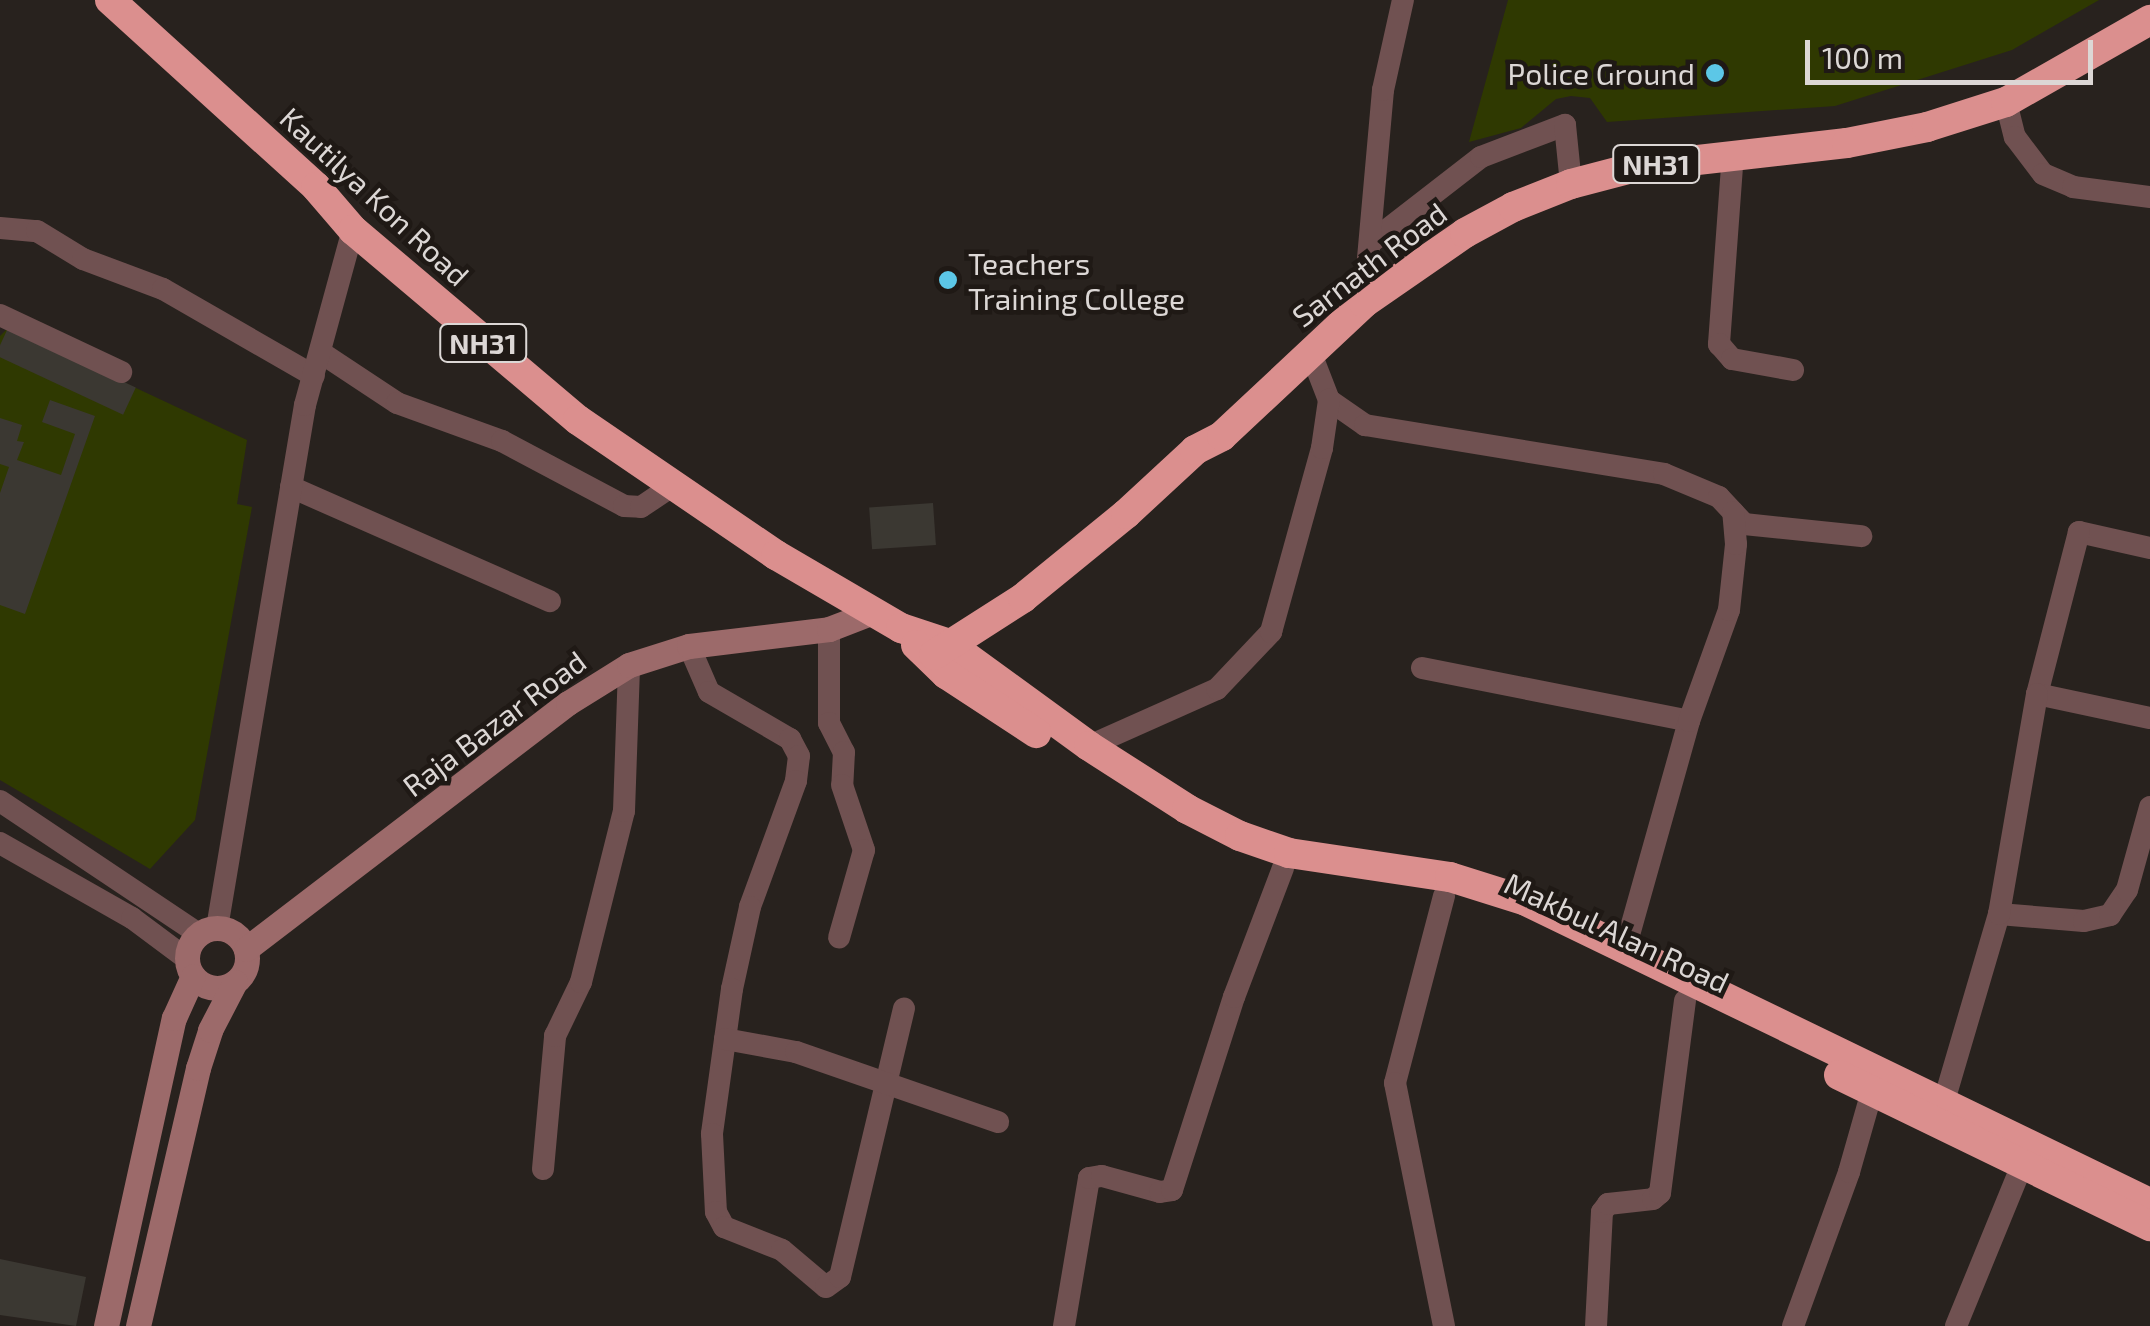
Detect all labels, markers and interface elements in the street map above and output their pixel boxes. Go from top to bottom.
scale bar [1810,20,2098,82]
text: 100 m [1822,39,1903,75]
place label: Police Ground [1508,55,1695,91]
marker: Police Ground [1704,62,1726,84]
street label: Kautilya Kon Road [273,99,477,293]
road number: NH31 [1611,141,1701,187]
street label: Sarnath Road [1285,194,1453,334]
place label: Teachers Training College [968,245,1185,316]
marker: Teachers Training College [937,269,959,291]
road number: NH31 [438,320,528,366]
street label: Raja Bazar Road [395,642,593,804]
street label: Makbul Alan Road [1498,864,1736,1000]

